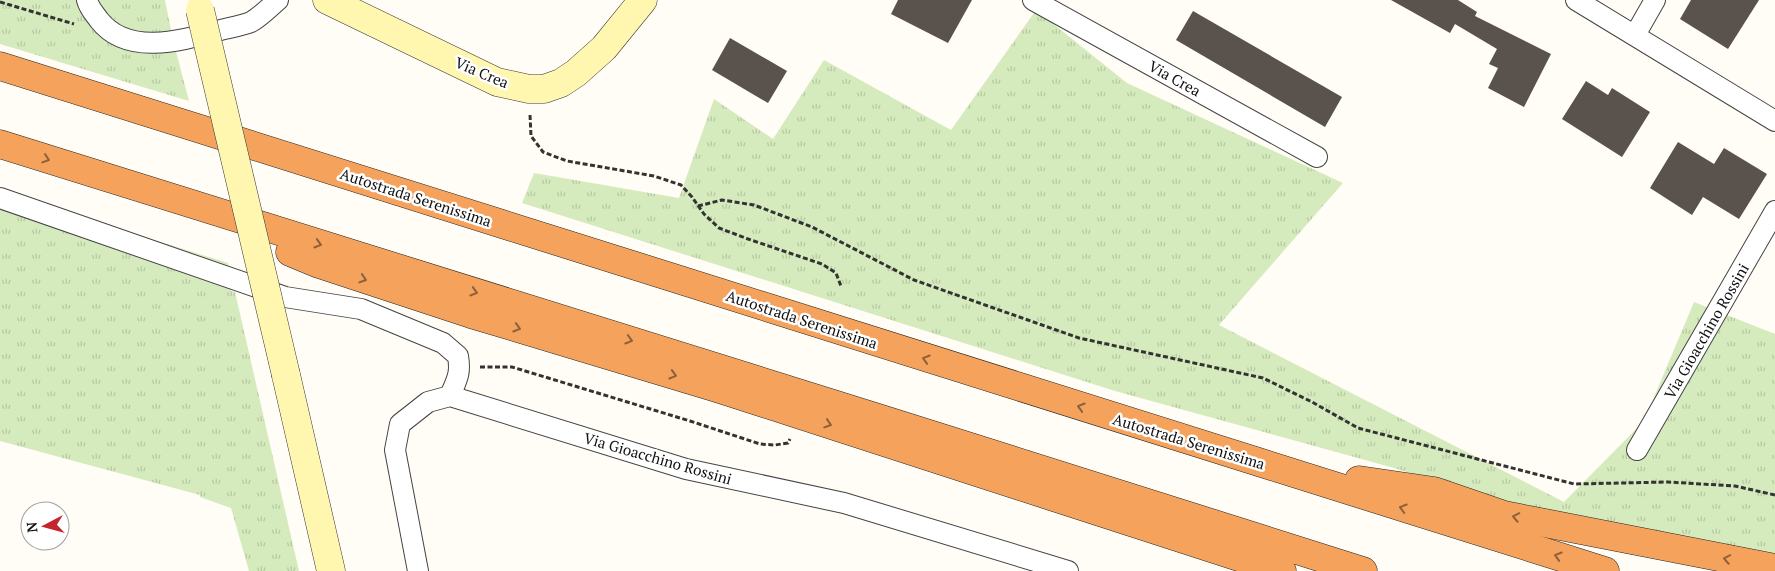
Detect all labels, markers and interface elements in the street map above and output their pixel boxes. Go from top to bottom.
street label: Via Crea [452,52,512,92]
street label: Via Crea [1145,56,1205,101]
one-way arrow [42,153,50,163]
street label: Autostrada Serenissima [338,163,495,231]
one-way arrow [314,238,322,248]
street label: Via Gioacchino Rossini [1659,260,1753,402]
one-way arrow [358,273,366,283]
street label: Autostrada Serenissima [724,285,881,353]
one-way arrow [469,287,477,297]
one-way arrow [513,323,521,333]
one-way arrow [624,335,633,345]
one-way arrow [922,354,931,364]
one-way arrow [668,369,677,379]
one-way arrow [1078,403,1086,413]
street label: Autostrada Serenissima [1111,408,1268,474]
one-way arrow [823,418,832,428]
street label: Via Gioacchino Rossini [582,427,734,489]
north arrow [20,501,70,551]
one-way arrow [1400,504,1408,514]
one-way arrow [1512,512,1521,523]
text: N [22,521,42,534]
one-way arrow [1555,552,1563,562]
one-way arrow [1723,554,1732,565]

